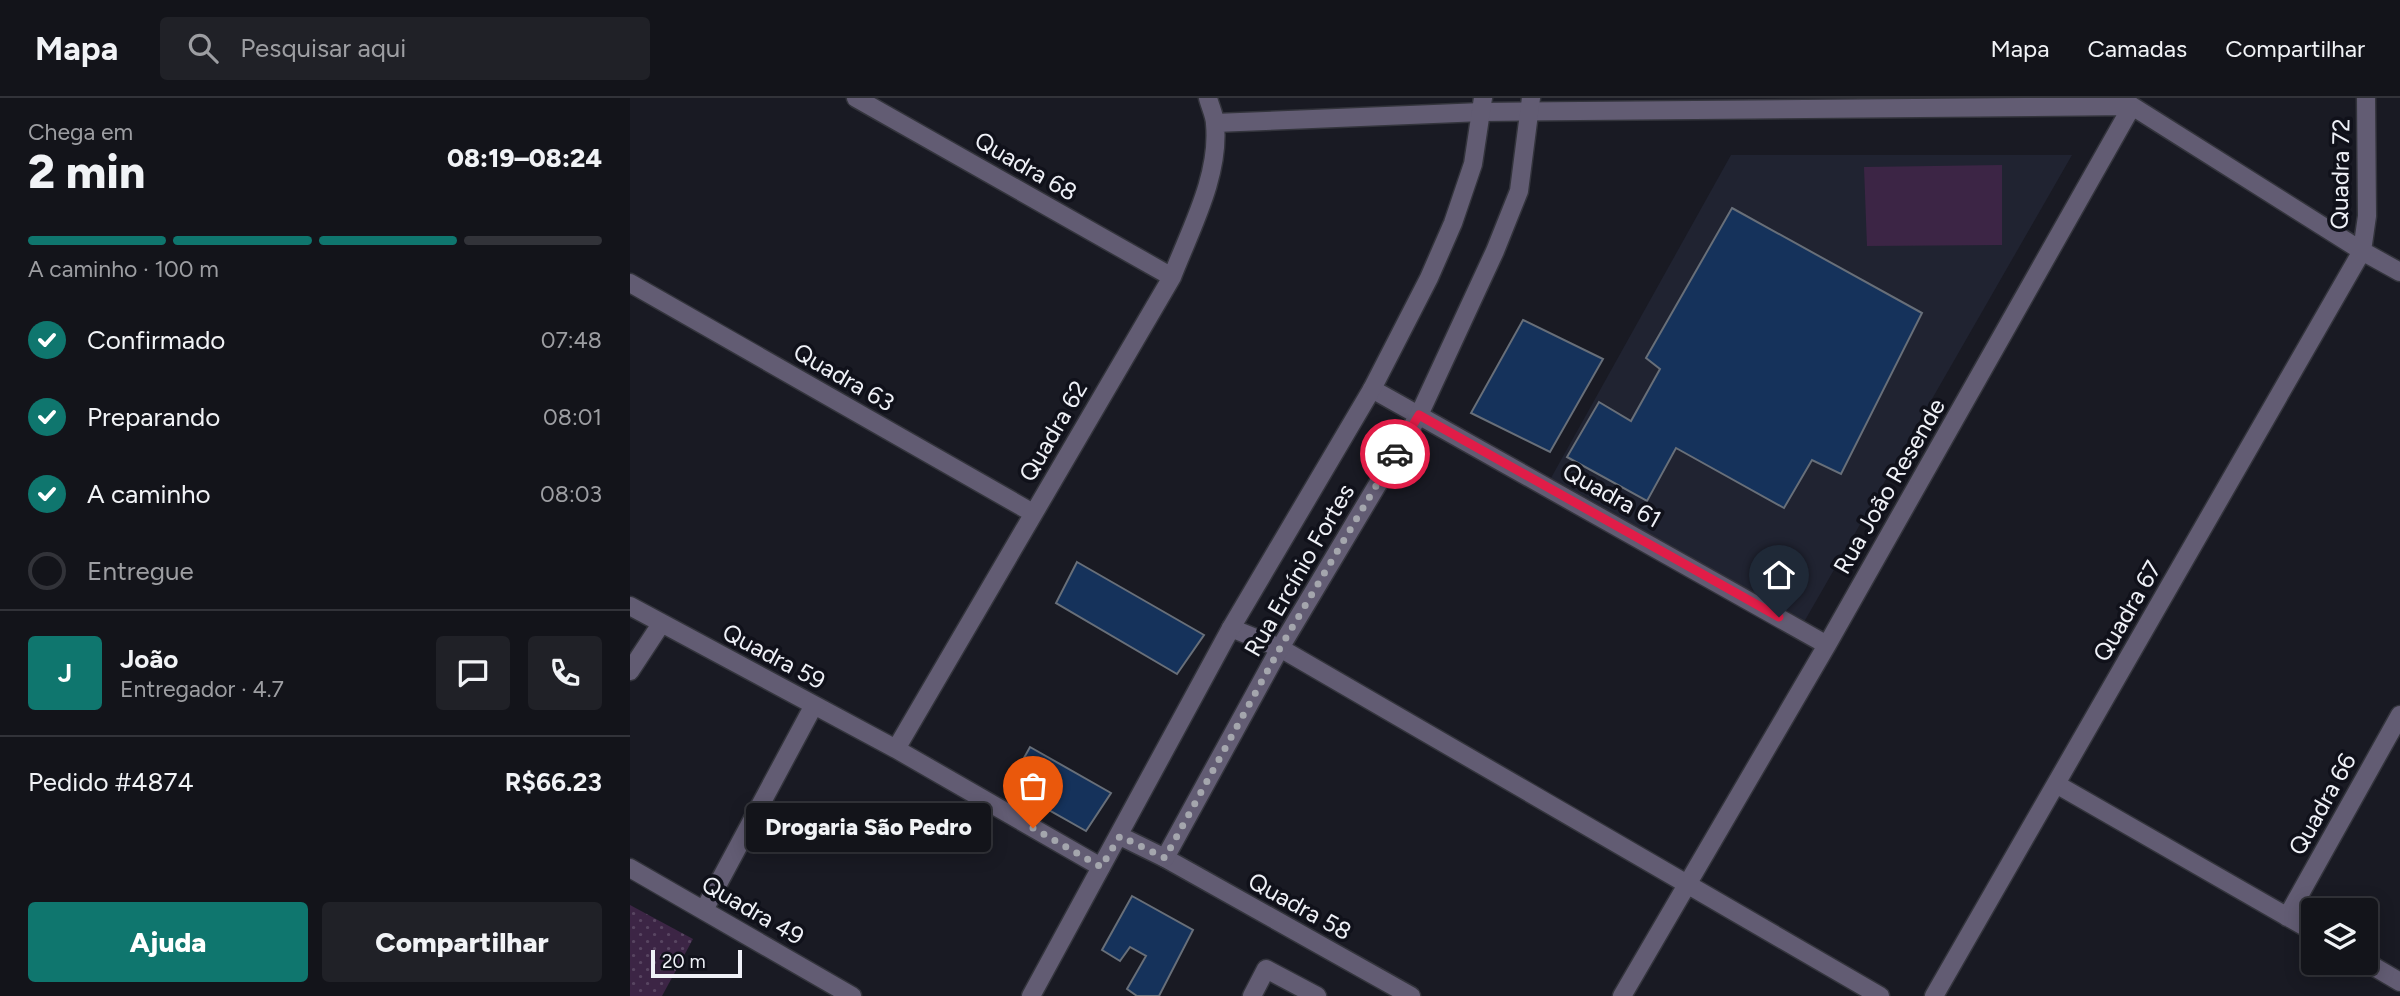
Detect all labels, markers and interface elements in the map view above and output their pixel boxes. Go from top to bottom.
search box [160,17,650,80]
text: Mapa [35,29,118,68]
icon: search [184,29,222,67]
text: Pesquisar aqui [240,32,406,64]
text: Mapa [1990,34,2049,63]
text: Camadas [2087,34,2187,63]
text: Compartilhar [2225,34,2365,63]
text: Chega em [28,118,133,146]
street label: Quadra 72 [2325,118,2355,230]
street label: Quadra 68 [970,125,1082,207]
text: 08:19–08:24 [447,142,602,174]
text: 2 min [28,144,145,200]
text: A caminho · 100 m [28,255,219,283]
icon: check [28,321,66,359]
text: Confirmado [87,324,225,356]
text: 07:48 [541,326,602,354]
street label: Quadra 63 [789,337,899,417]
street label: Quadra 62 [1013,375,1093,487]
street label: Rua João Resende [1827,393,1951,579]
icon: check [28,398,66,436]
text: Preparando [87,401,220,433]
text: 08:01 [543,403,602,431]
courier [1360,419,1430,489]
icon: car [1376,435,1414,473]
street label: Quadra 61 [1558,456,1666,534]
icon: check [28,475,66,513]
text: A caminho [87,478,211,510]
street label: Rua Ercínio Fortes [1238,479,1360,661]
text: 08:03 [540,480,602,508]
pin [1749,545,1809,617]
text: Entregue [87,555,194,587]
icon: home [1760,556,1798,594]
street label: Quadra 67 [2087,556,2167,666]
street label: Quadra 59 [718,617,830,695]
button: chat [436,636,510,710]
button: phone [528,636,602,710]
text: João [120,643,178,675]
text: J [58,657,72,689]
text: Entregador · 4.7 [120,675,284,703]
street label: Quadra 66 [2282,748,2362,860]
pin [1003,756,1063,828]
text: Pedido #4874 [28,766,194,798]
text: R$66.23 [505,766,602,798]
icon: bag [1014,767,1052,805]
callout: Drogaria São Pedro [746,804,991,852]
text: Drogaria São Pedro [765,813,972,841]
street label: Quadra 58 [1243,866,1357,946]
street label: Quadra 49 [697,869,809,951]
map controls [2301,898,2378,975]
button: layers [2301,898,2378,975]
button: Ajuda [28,902,308,982]
button: Compartilhar [322,902,602,982]
scale bar [651,947,742,979]
text: 20 m [662,950,706,973]

